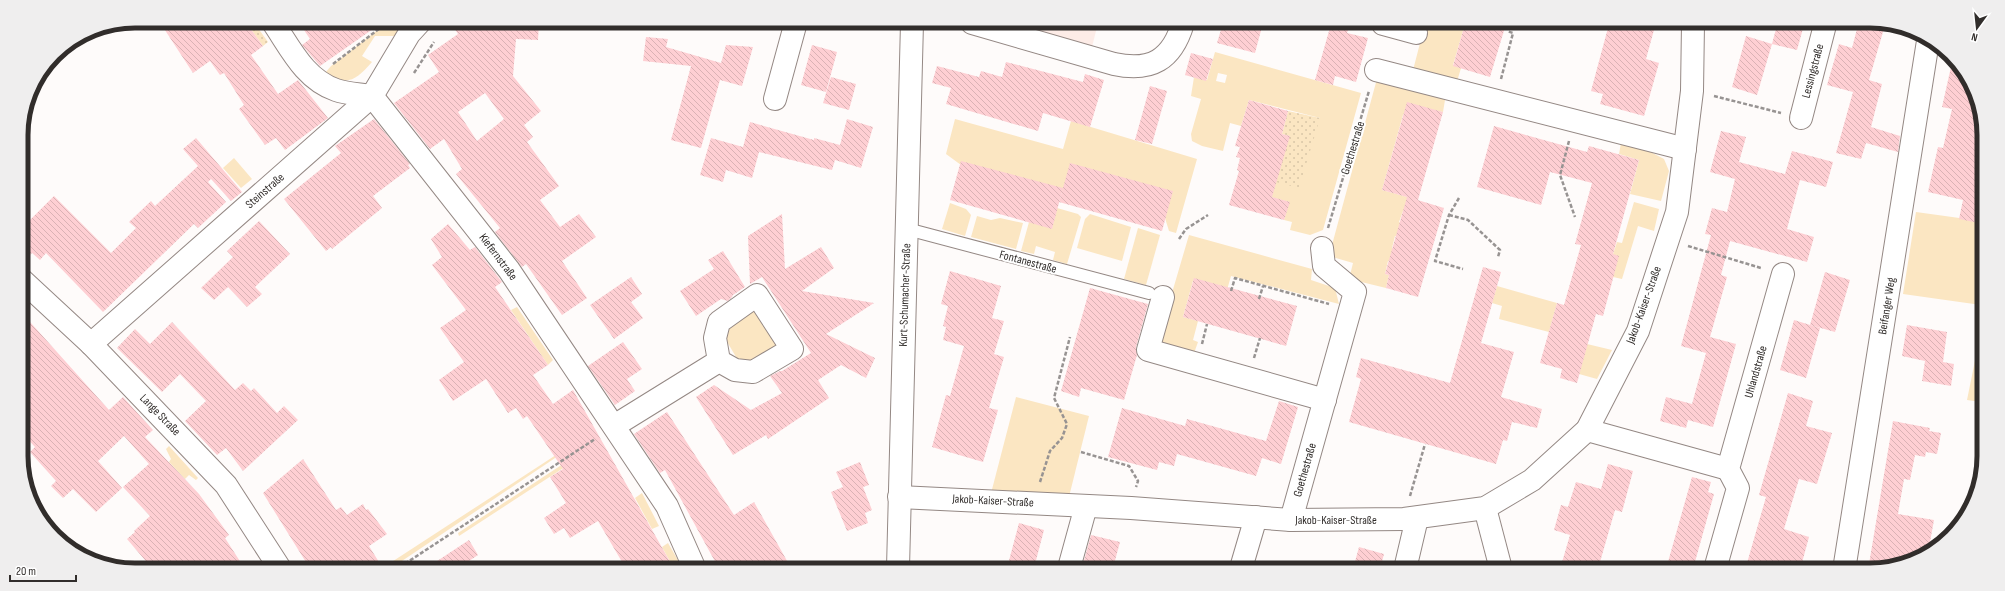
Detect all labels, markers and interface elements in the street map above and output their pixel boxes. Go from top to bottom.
north arrow [1957,8,1997,48]
text: N [1970,30,1979,44]
street label: Lessingstraße [1799,42,1827,100]
street label: Goethestraße [1338,119,1368,177]
street label: Steinstraße [242,170,288,212]
street label: Kiefernstraße [476,231,521,284]
street label: Kurt-Schumacher-Straße [896,243,914,347]
street label: Fontanestraße [998,247,1058,277]
street label: Jakob-Kaiser-Straße [1623,264,1665,347]
street label: Beifanger Weg [1875,276,1899,336]
street label: Uhlandstraße [1741,344,1771,400]
street label: Lange Straße [136,391,184,439]
street label: Goethestraße [1290,441,1320,499]
street label: Jakob-Kaiser-Straße [951,491,1034,511]
street label: Jakob-Kaiser-Straße [1294,513,1377,528]
scale bar [10,557,76,583]
text: 20 m [16,564,36,579]

